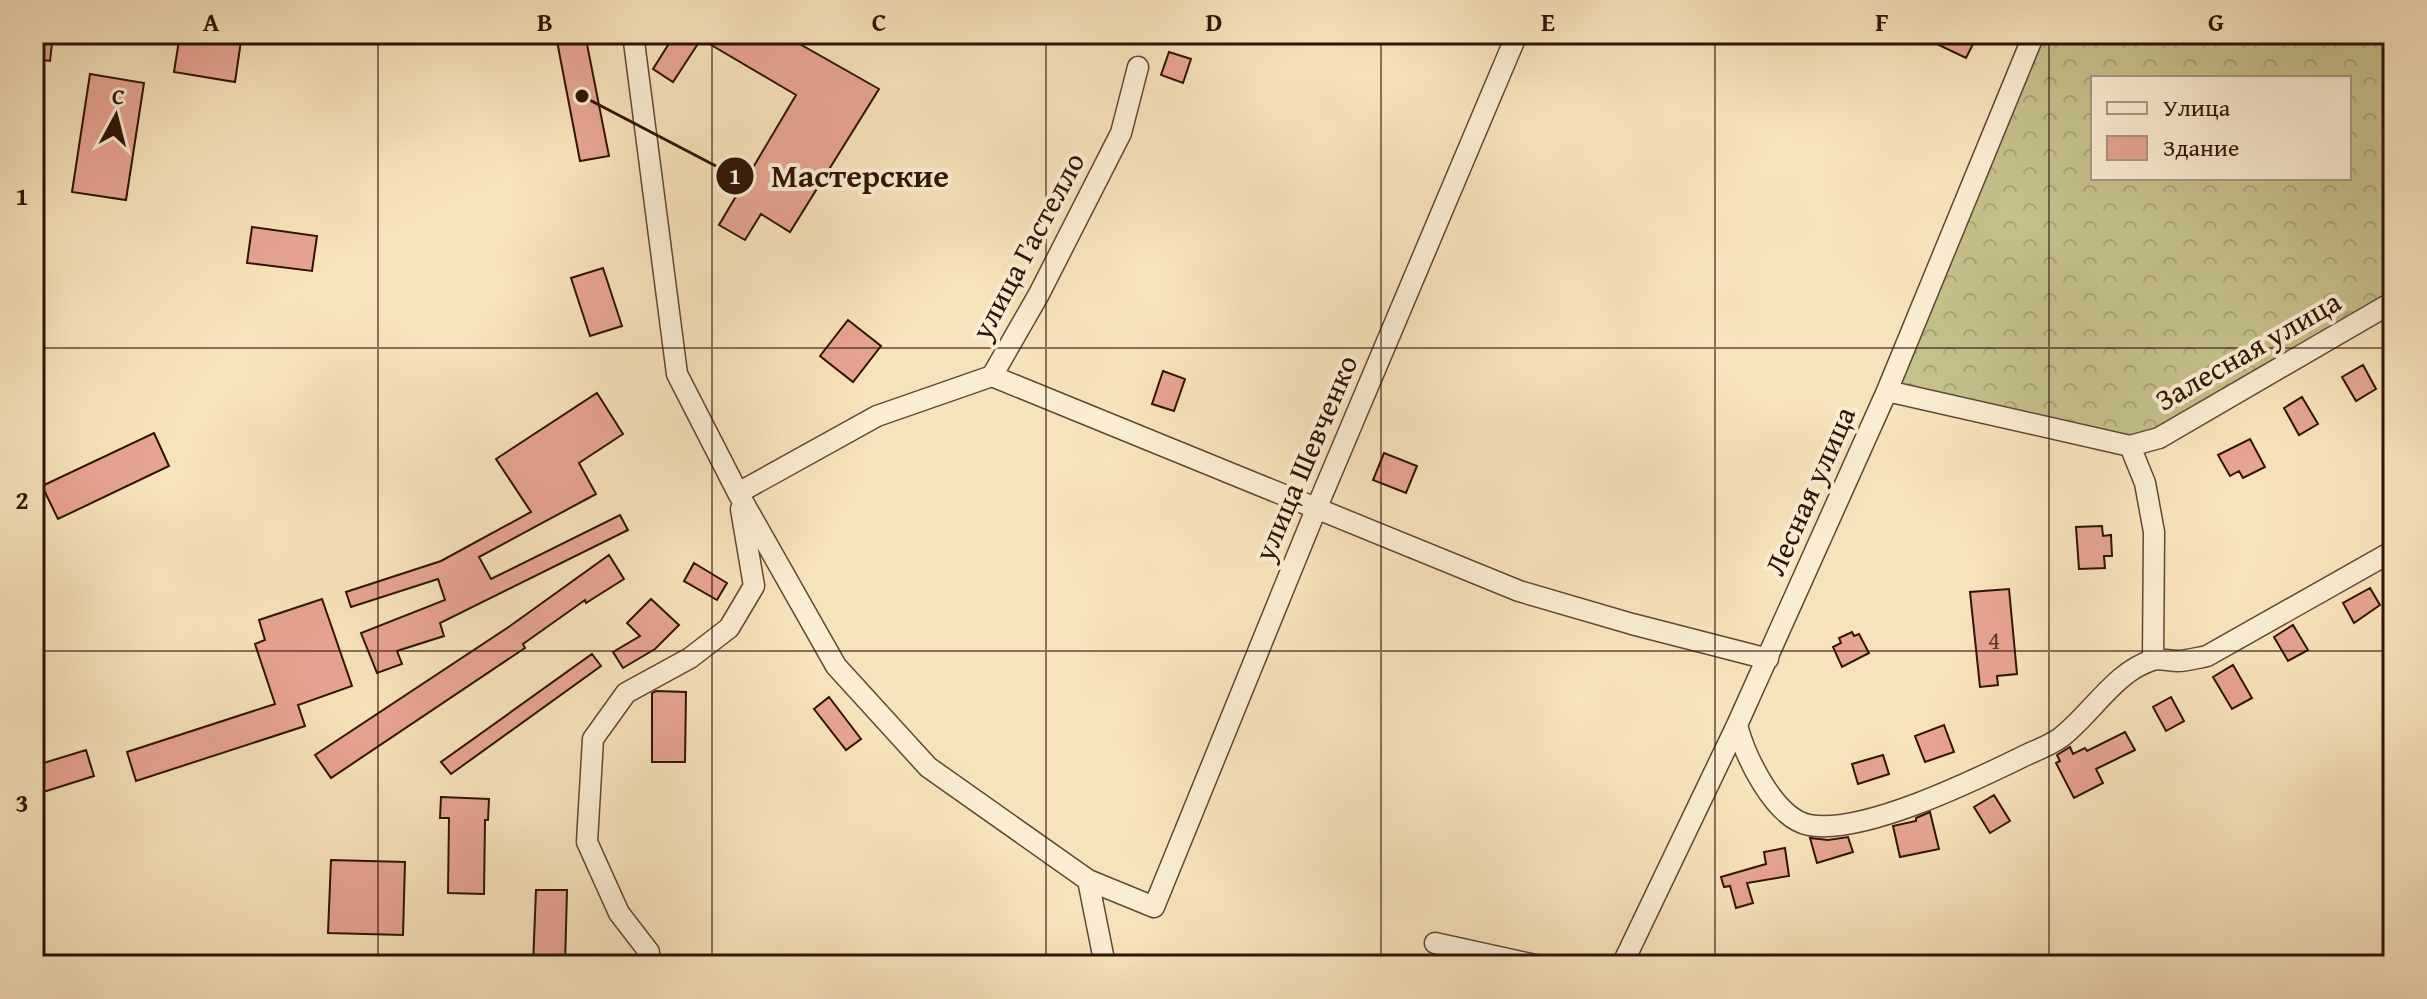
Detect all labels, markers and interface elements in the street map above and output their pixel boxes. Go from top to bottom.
text: A [203,2,220,41]
text: B [537,2,553,41]
text: C [872,2,886,41]
text: D [1206,2,1222,41]
text: E [1541,2,1555,41]
text: F [1875,2,1889,41]
text: G [2208,2,2224,41]
north arrow [76,76,156,156]
legend [2091,76,2351,180]
text: С [110,80,127,113]
text: Улица [2163,90,2231,125]
text: Здание [2163,130,2239,165]
street label: улица Гастелло [959,144,1095,348]
callout: Мастерские [715,148,965,204]
text: Мастерские [771,152,949,199]
text: 1 [729,158,741,193]
text: 1 [15,176,29,215]
street label: Залесная улица [2146,279,2349,421]
street label: улица Шевченко [1241,348,1368,568]
street label: Лесная улица [1752,398,1866,582]
text: 2 [15,480,29,519]
house number: 4 [1988,620,2000,659]
text: 3 [15,783,29,822]

